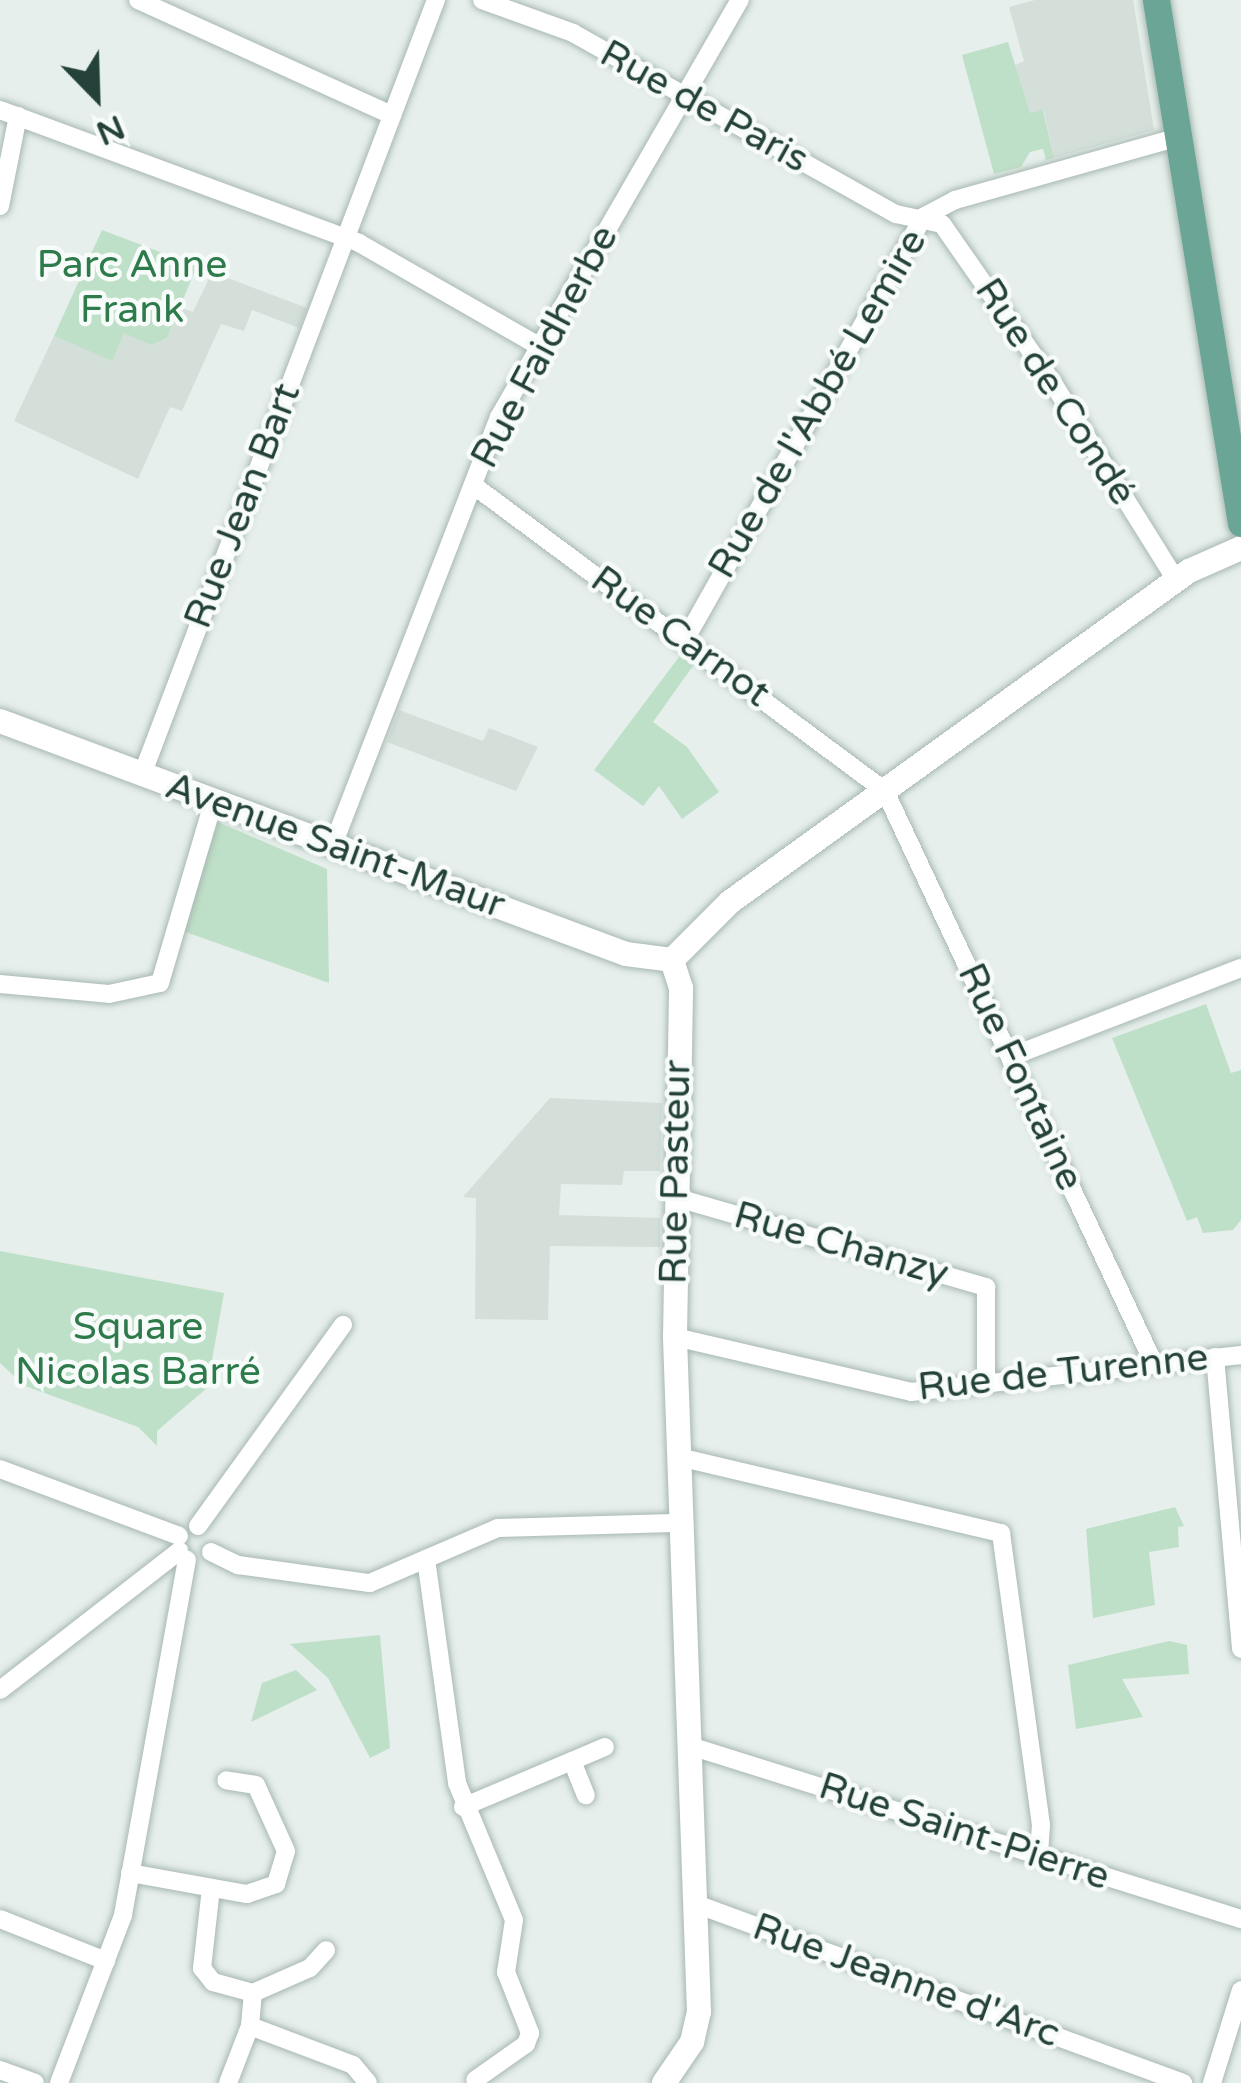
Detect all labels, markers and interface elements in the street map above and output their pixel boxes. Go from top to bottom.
street label: Rue de Paris [592,31,816,183]
north arrow [36,36,156,156]
text: N [90,106,130,153]
street label: Rue Faidherbe [461,218,629,476]
street label: Rue de l'Abbé Lemire [699,221,937,587]
park label: Parc Anne Frank [37,243,227,334]
street label: Rue de Condé [964,270,1146,514]
street label: Rue Jean Bart [175,377,311,635]
street label: Rue Carnot [581,556,779,718]
street label: Avenue Saint-Maur [159,763,511,929]
street label: Rue Fontaine [947,956,1093,1198]
street label: Rue Pasteur [651,1059,701,1285]
street label: Rue Chanzy [729,1192,953,1298]
park label: Square Nicolas Barré [15,1305,261,1396]
street label: Rue de Turenne [915,1334,1211,1412]
street label: Rue Saint-Pierre [813,1763,1115,1901]
street label: Rue Jeanne d'Arc [746,1904,1066,2058]

